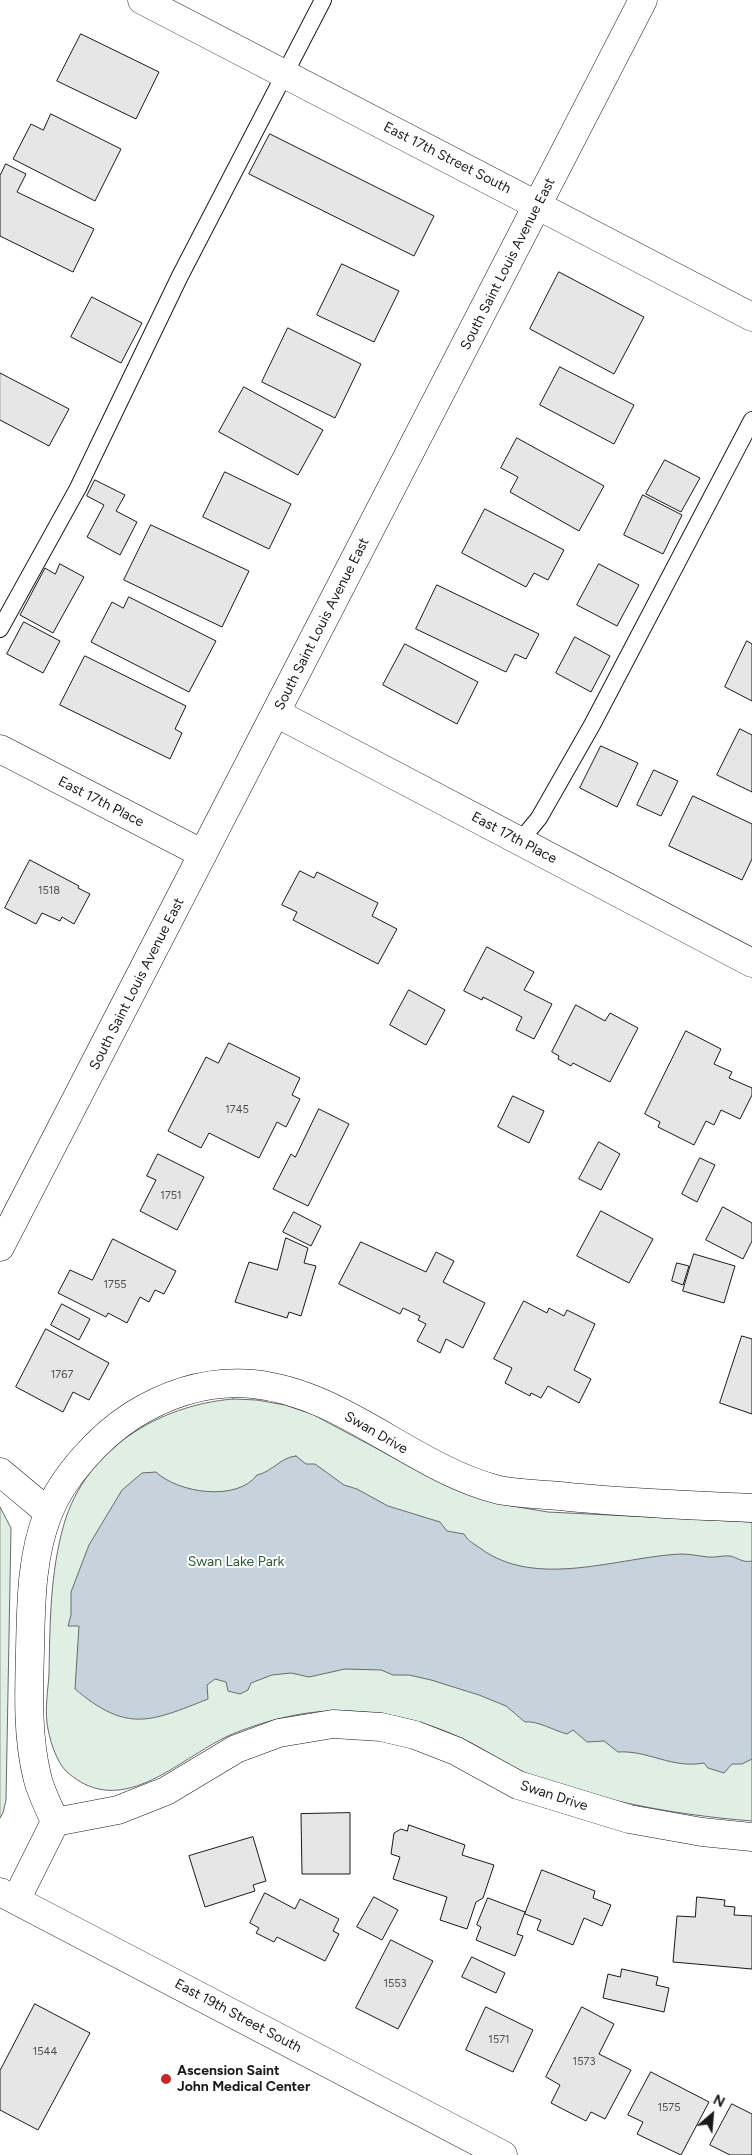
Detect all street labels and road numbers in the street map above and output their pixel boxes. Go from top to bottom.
street label: East 17th Street South [380,119,514,197]
street label: South Saint Louis Avenue East [457,175,559,353]
street label: South Saint Louis Avenue East [271,535,373,713]
street label: East 17th Place [55,773,147,831]
street label: East 17th Place [469,808,559,868]
street label: South Saint Louis Avenue East [86,895,188,1073]
street label: Swan Drive [341,1408,411,1458]
street label: Swan Drive [518,1777,590,1815]
street label: East 19th Street South [172,1975,304,2057]

